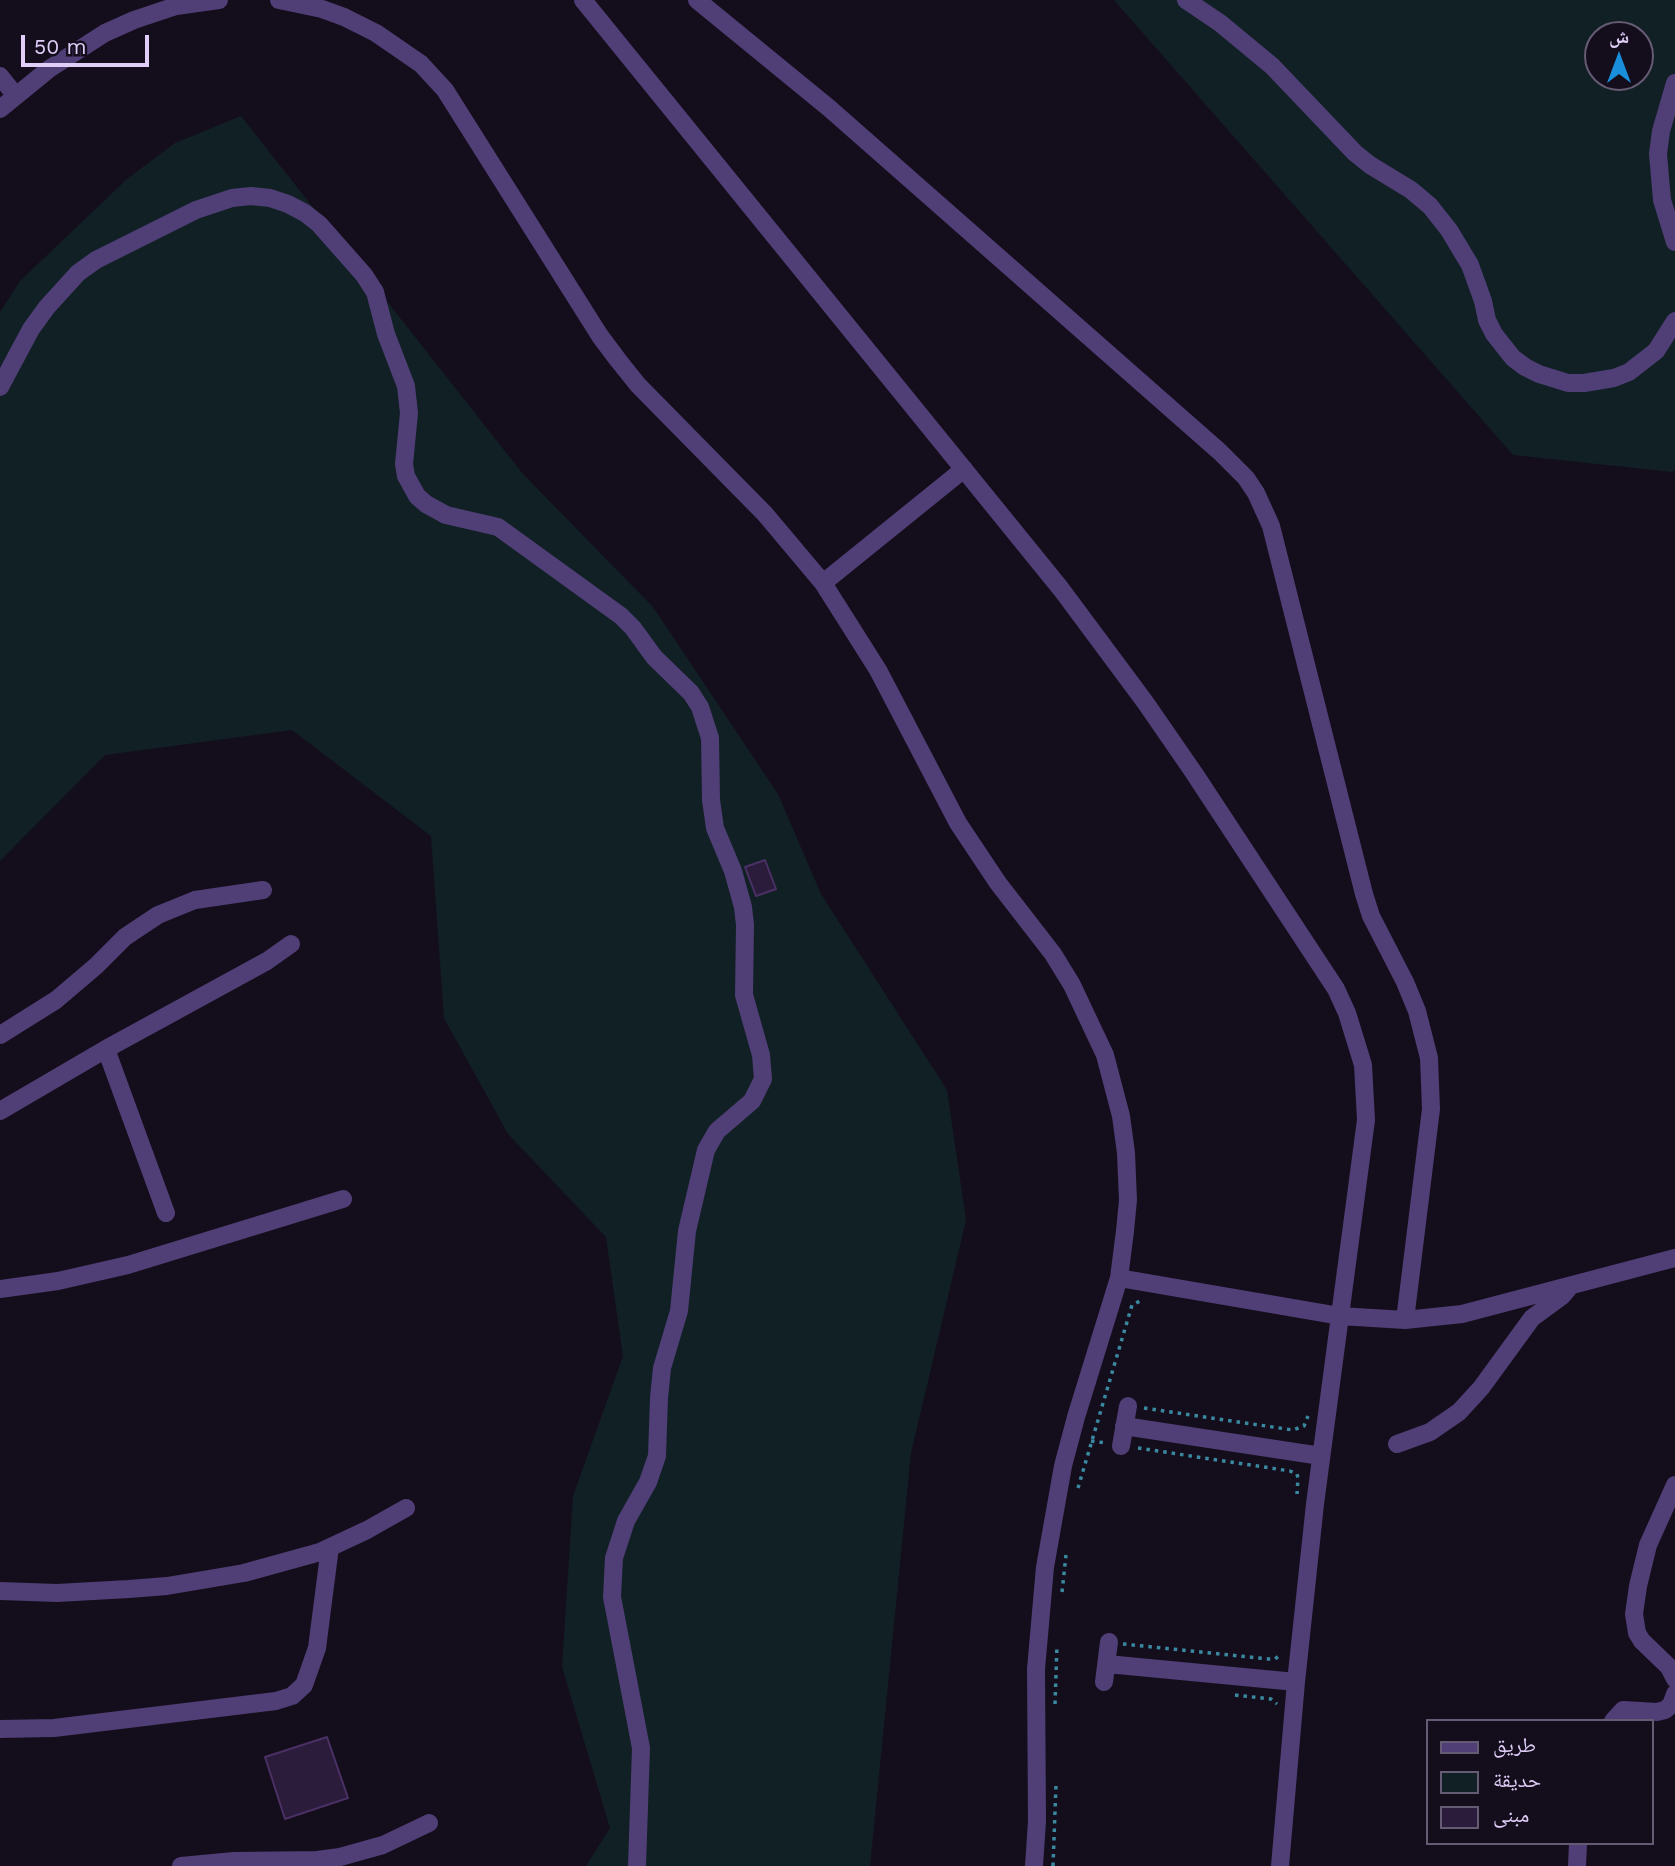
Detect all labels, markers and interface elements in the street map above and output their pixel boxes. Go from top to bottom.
scale bar [24,21,152,65]
north arrow [1584,21,1654,91]
text: ش [1609,25,1629,48]
text: 50 m [34,34,86,59]
legend [1426,1719,1654,1845]
text: طريق [1493,1732,1536,1757]
text: حديقة [1493,1767,1541,1792]
text: مبنى [1493,1802,1529,1827]

